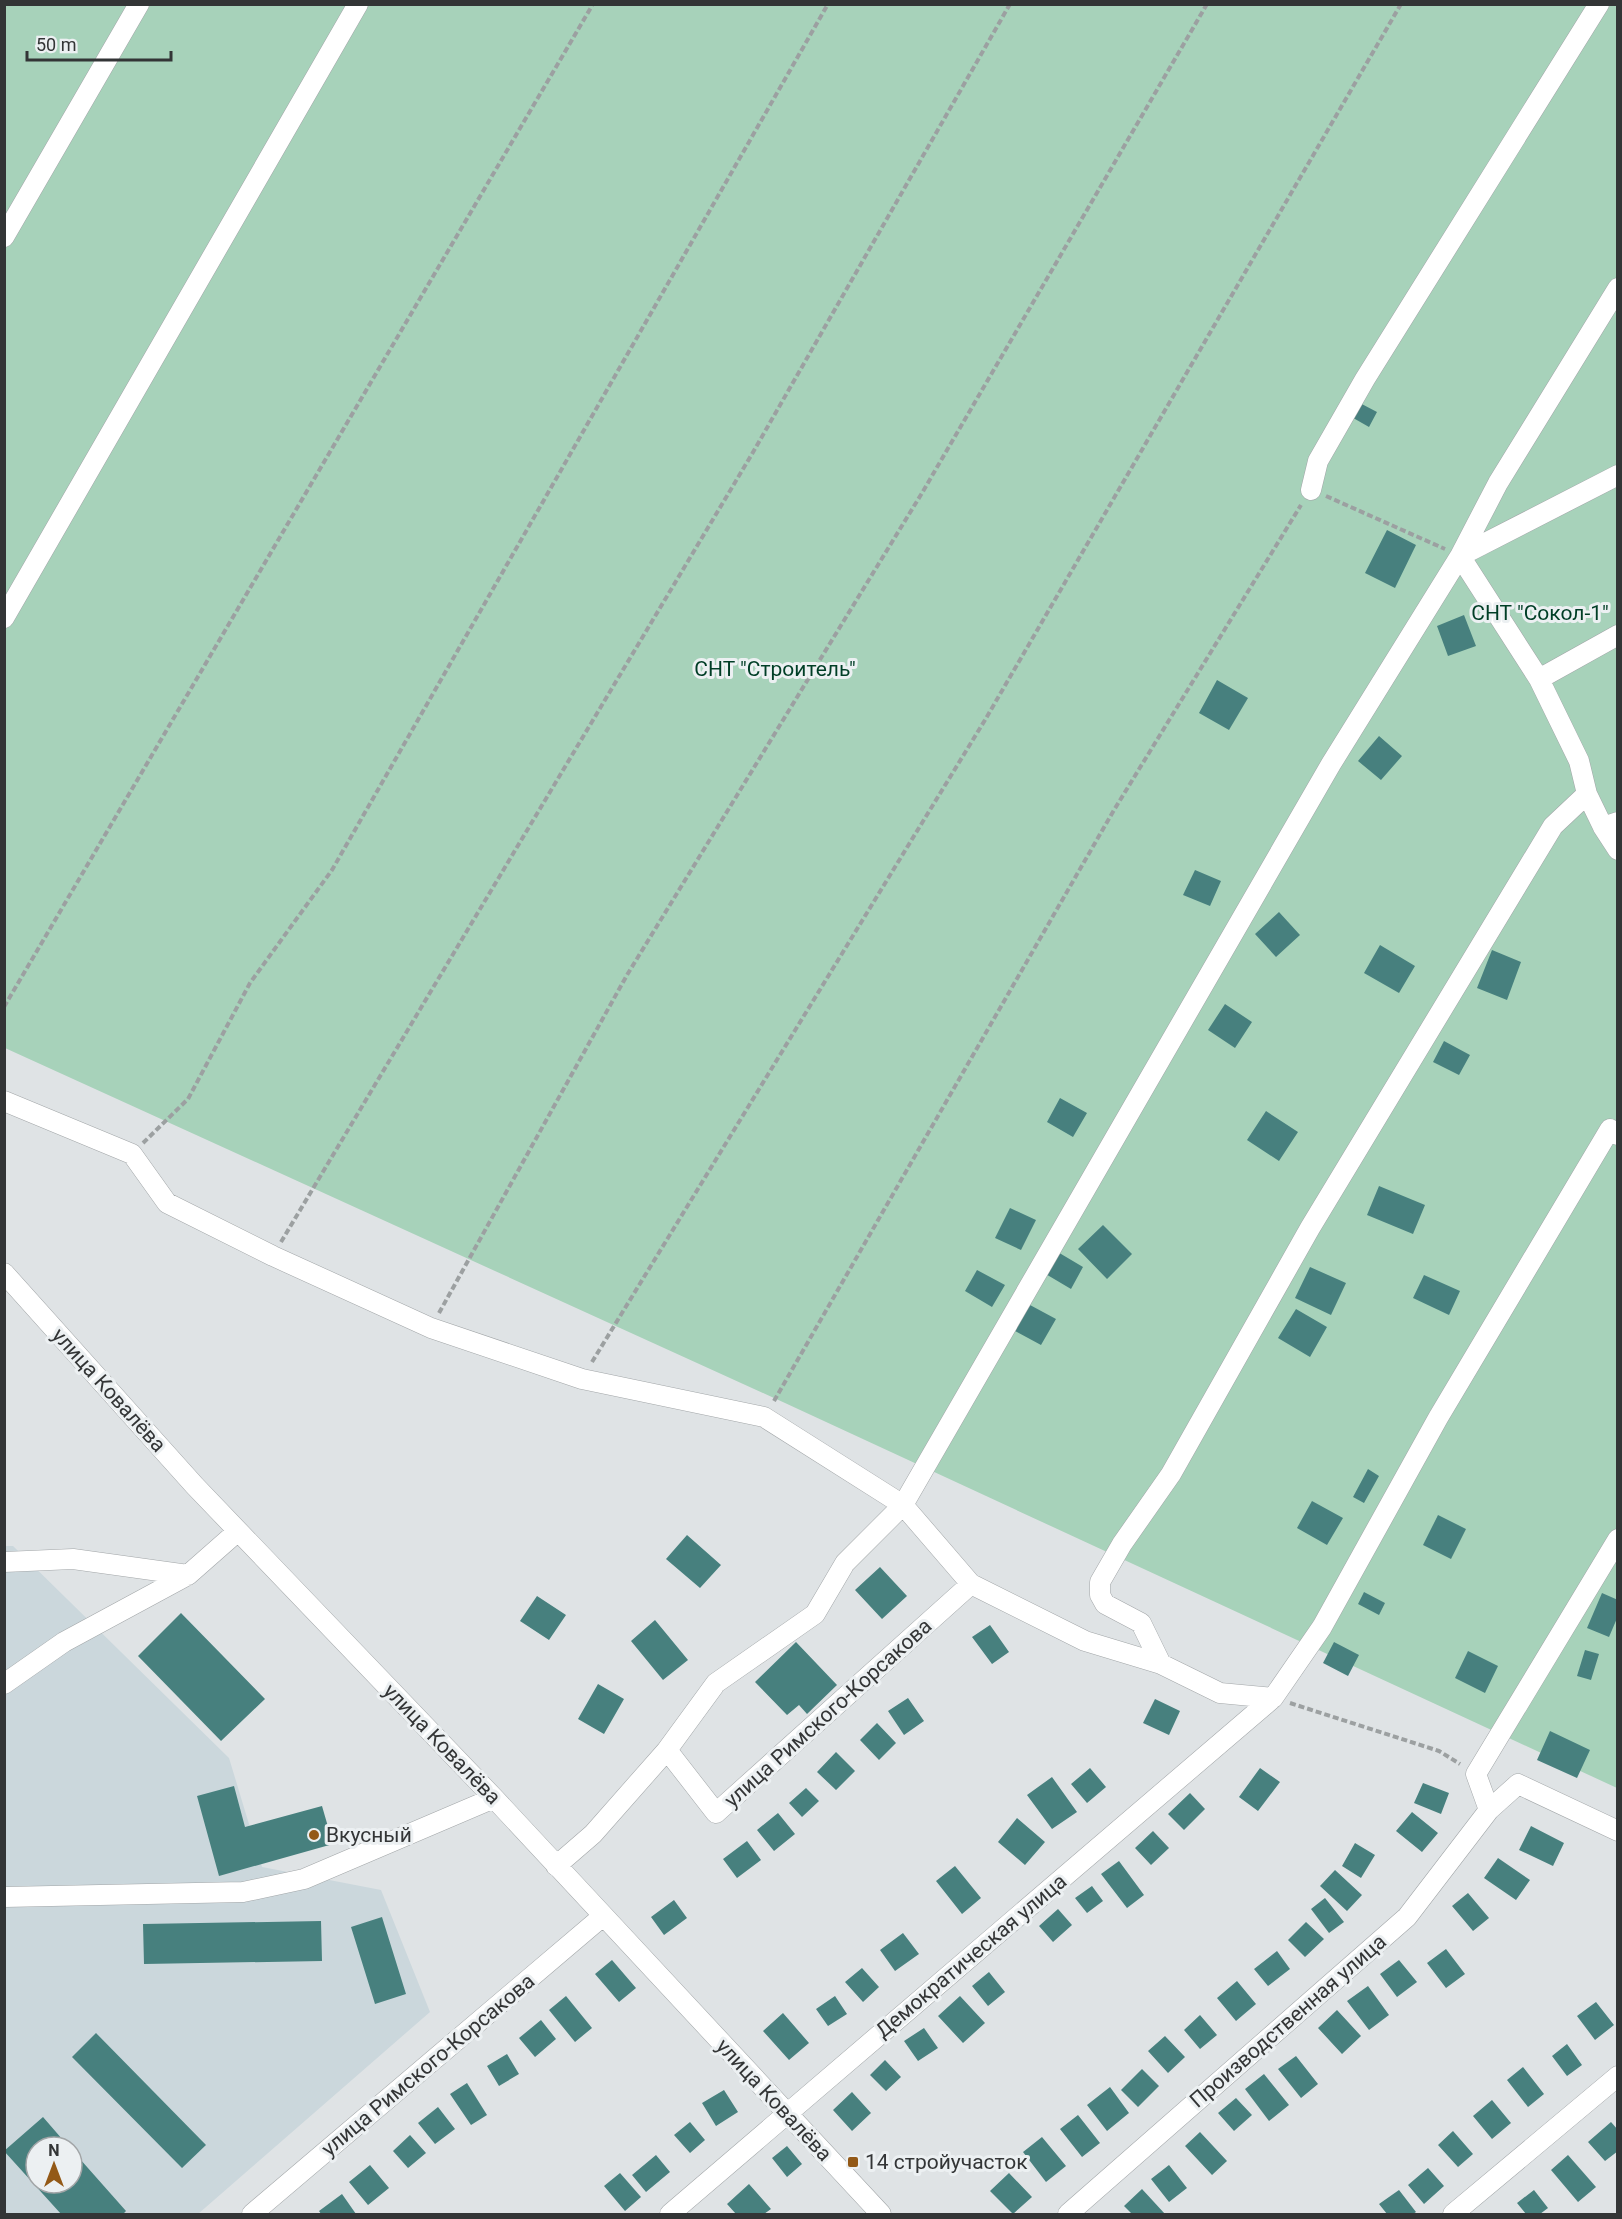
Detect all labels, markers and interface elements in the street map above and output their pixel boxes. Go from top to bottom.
scale bar [27,24,171,62]
text: 50 m [36,34,76,55]
park label: СНТ "Сокол-1" [1471,601,1609,625]
park label: СНТ "Строитель" [694,657,856,681]
street label: улица Ковалёва [47,1323,171,1457]
street label: улица Римского-Корсакова [720,1614,936,1812]
street label: улица Ковалёва [378,1679,506,1809]
place label: Вкусный [326,1823,412,1847]
marker: Вкусный [307,1828,321,1842]
street label: Демократическая улица [871,1869,1071,2043]
street label: Производственная улица [1185,1929,1391,2113]
street label: улица Римского-Корсакова [317,1969,539,2161]
street label: улица Ковалёва [711,2034,837,2166]
north arrow [24,2135,84,2195]
text: N [48,2141,60,2160]
place label: 14 стройучасток [865,2150,1028,2174]
marker: 14 стройучасток [846,2155,860,2169]

